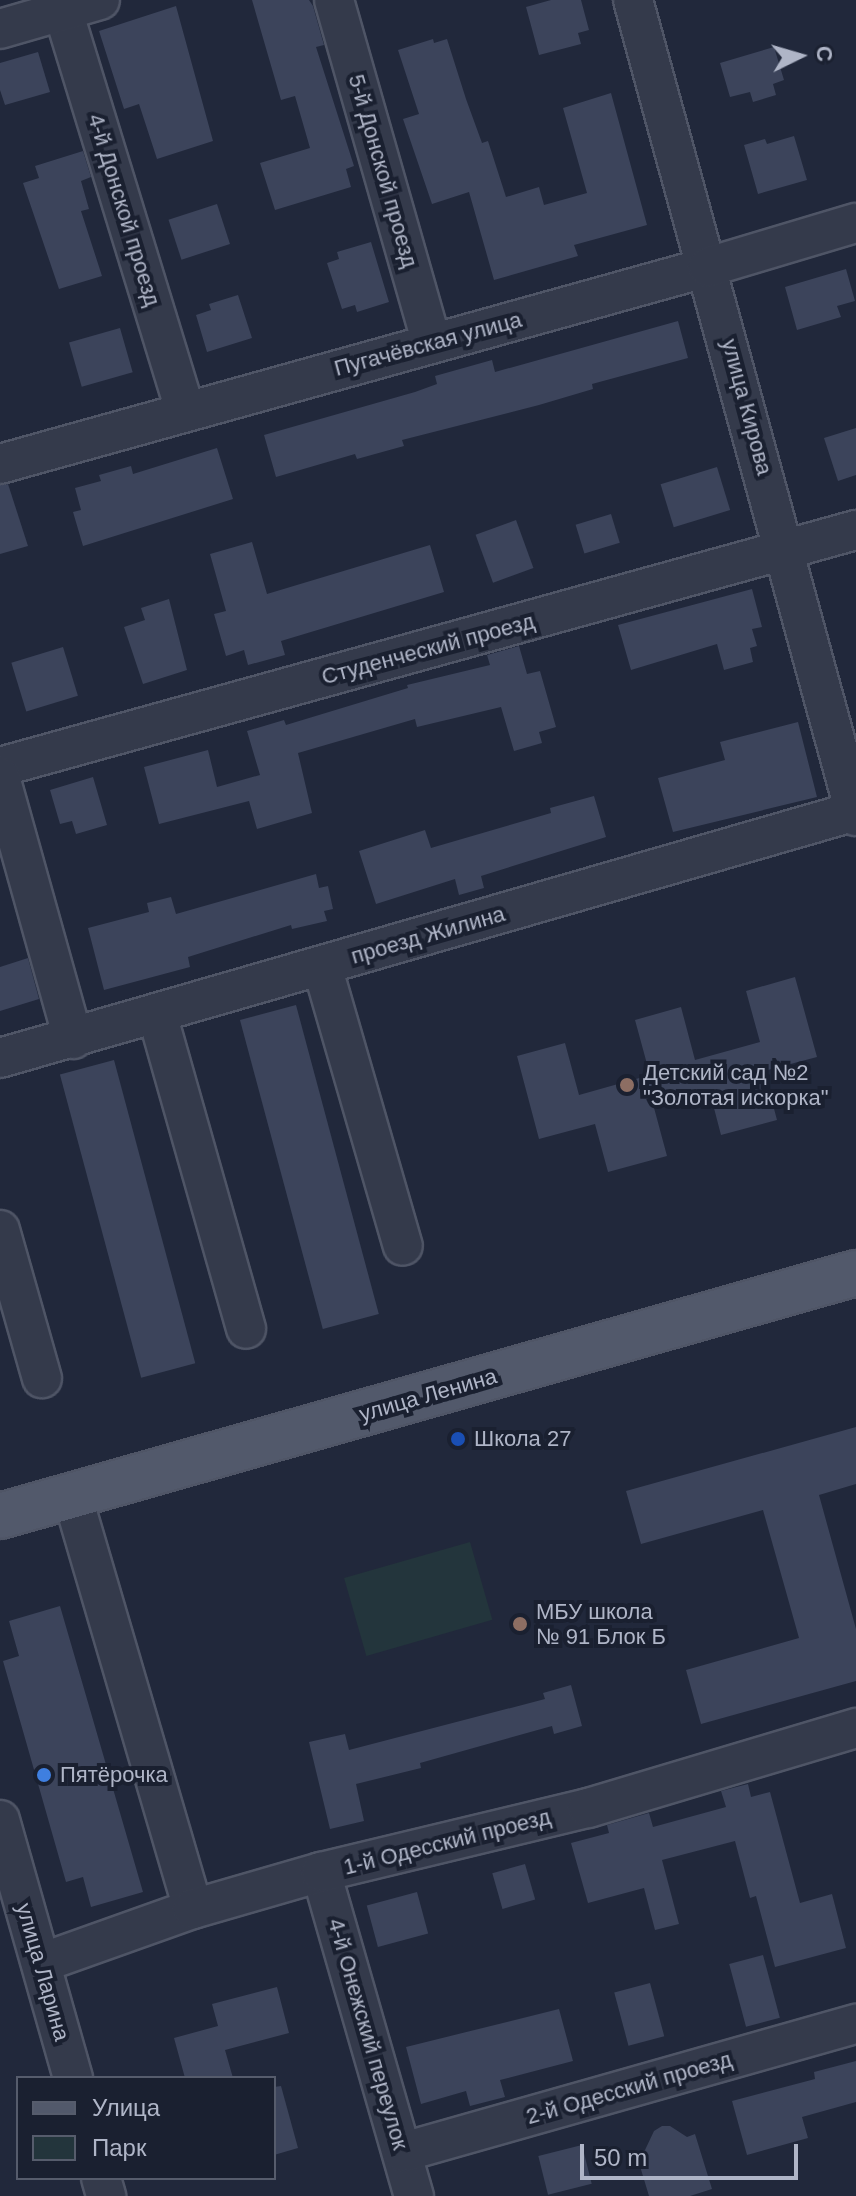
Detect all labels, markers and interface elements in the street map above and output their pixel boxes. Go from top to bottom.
north arrow [760,16,840,96]
text: С [811,45,838,63]
street label: 5-й Донской проезд [343,71,423,271]
street label: 4-й Донской проезд [82,111,166,309]
street label: Пугачёвская улица [331,306,525,382]
street label: улица Кирова [716,336,778,478]
street label: Студенческий проезд [319,608,537,690]
street label: проезд Жилина [348,900,508,970]
place label: Детский сад №2 "Золотая искорка" [643,1059,829,1110]
marker: Детский сад №2 "Золотая искорка" [618,1076,636,1094]
street label: улица Ленина [356,1363,500,1427]
place label: Школа 27 [474,1426,571,1452]
marker: Школа 27 [449,1430,467,1448]
place label: МБУ школа № 91 Блок Б [536,1598,666,1650]
marker: МБУ школа № 91 Блок Б [511,1615,529,1633]
place label: Пятёрочка [60,1762,168,1788]
marker: Пятёрочка [35,1766,53,1784]
street label: 1-й Одесский проезд [341,1803,553,1881]
street label: улица Ларина [11,1900,75,2044]
street label: 4-й Онежский переулок [322,1915,414,2153]
street label: 2-й Одесский проезд [523,2046,735,2130]
legend [16,2076,276,2180]
text: Улица [92,2094,160,2121]
scale bar [584,2128,802,2178]
text: Парк [92,2134,146,2161]
text: 50 m [594,2144,647,2171]

